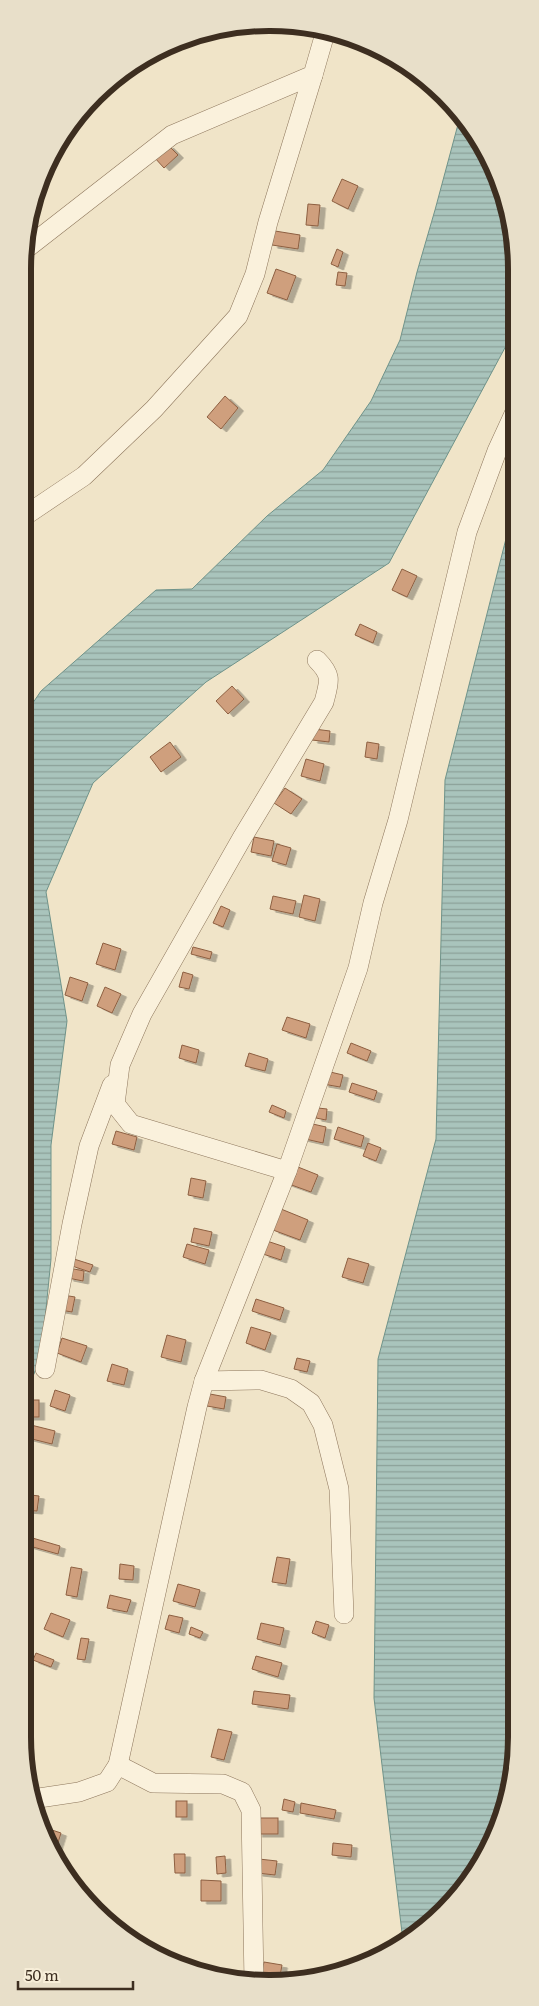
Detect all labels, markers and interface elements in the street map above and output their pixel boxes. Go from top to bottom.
scale bar [18,1958,132,1990]
text: 50 m [25,1963,59,1986]

